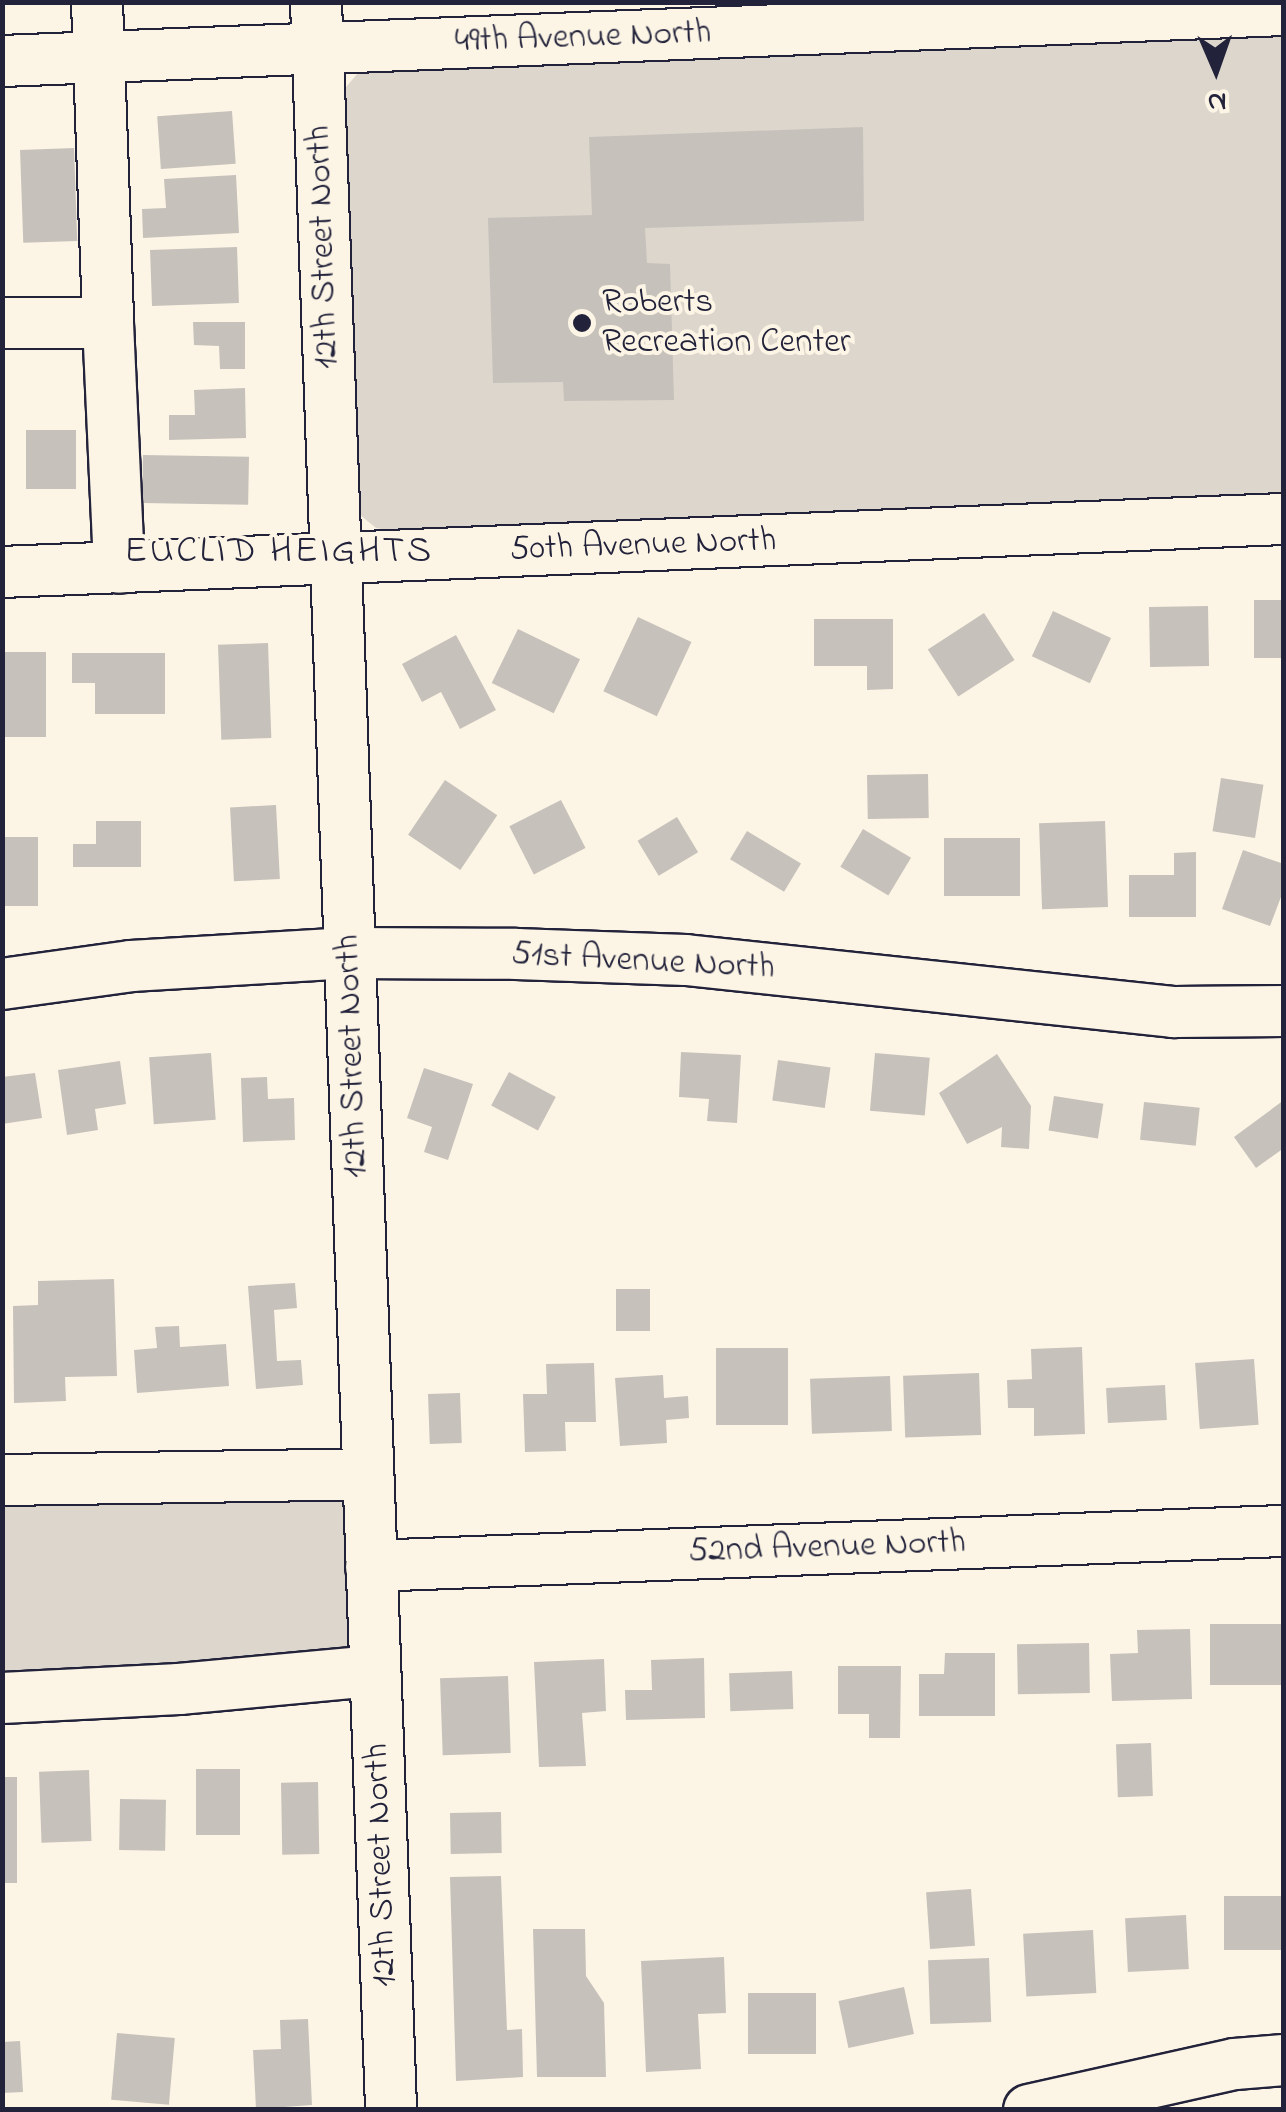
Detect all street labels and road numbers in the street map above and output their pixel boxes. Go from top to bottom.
street label: 49th Avenue North [454,13,712,63]
street label: 12th Street North [299,125,349,369]
street label: 50th Avenue North [509,520,777,572]
street label: 12th Street North [328,934,378,1178]
street label: 51st Avenue North [510,934,776,990]
street label: 52nd Avenue North [688,1522,966,1574]
street label: 12th Street North [357,1743,407,1987]

